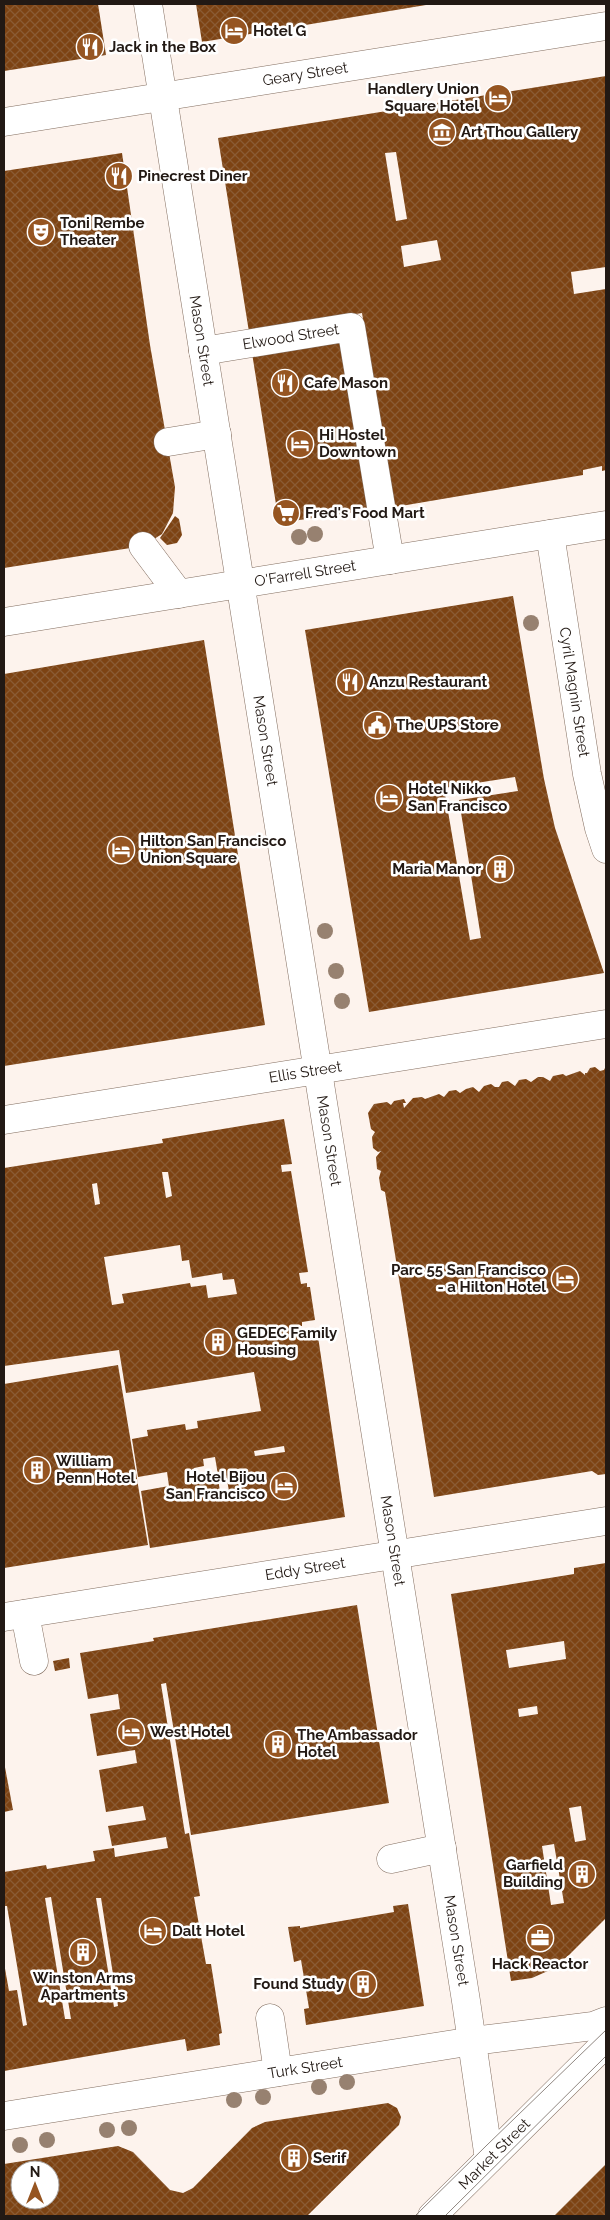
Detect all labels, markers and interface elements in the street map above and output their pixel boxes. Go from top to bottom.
hotel icon: Hotel G [219,16,249,46]
place label: Hotel G [253,22,307,40]
restaurant icon: Jack in the Box [75,32,105,62]
place label: Jack in the Box [109,38,216,56]
street label: Geary Street [261,58,349,90]
place label: Handlery Union Square Hotel [367,80,479,115]
hotel icon: Handlery Union Square Hotel [483,83,513,113]
museum icon: Art Thou Gallery [427,117,457,147]
place label: Art Thou Gallery [461,123,579,141]
restaurant icon: Pinecrest Diner [104,161,134,191]
place label: Pinecrest Diner [138,167,248,185]
place label: Toni Rembe Theater [60,214,145,249]
theatre icon: Toni Rembe Theater [26,217,56,247]
street label: Mason Street [186,294,218,387]
street label: Elwood Street [241,320,340,353]
restaurant icon: Cafe Mason [270,368,300,398]
place label: Cafe Mason [304,374,388,392]
place label: Hi Hostel Downtown [319,426,396,461]
hotel icon: Hi Hostel Downtown [285,429,315,459]
supermarket icon: Fred's Food Mart [271,498,301,528]
place label: Fred's Food Mart [305,504,425,522]
street label: O'Farrell Street [253,556,357,591]
street label: Cyril Magnin Street [555,626,593,758]
restaurant icon: Anzu Restaurant [335,667,365,697]
place label: Anzu Restaurant [369,673,487,691]
street label: Mason Street [249,694,281,787]
public building icon: The UPS Store [362,710,392,740]
place label: The UPS Store [396,716,499,734]
place label: Hotel Nikko San Francisco [408,780,507,815]
hotel icon: Hotel Nikko San Francisco [374,783,404,813]
place label: Hilton San Francisco Union Square [140,832,286,867]
hotel icon: Hilton San Francisco Union Square [106,835,136,865]
building icon: Maria Manor [485,854,515,884]
place label: Maria Manor [392,860,481,878]
street label: Ellis Street [268,1057,343,1087]
street label: Mason Street [313,1094,345,1187]
place label: Parc 55 San Francisco - a Hilton Hotel [391,1261,546,1296]
hotel icon: Parc 55 San Francisco - a Hilton Hotel [550,1264,580,1294]
place label: GEDEC Family Housing [237,1324,338,1359]
building icon: GEDEC Family Housing [203,1327,233,1357]
place label: William Penn Hotel [56,1452,136,1487]
building icon: William Penn Hotel [22,1455,52,1485]
place label: Hotel Bijou San Francisco [166,1468,265,1503]
hotel icon: Hotel Bijou San Francisco [269,1471,299,1501]
street label: Mason Street [377,1494,409,1587]
street label: Eddy Street [264,1554,347,1584]
hotel icon: West Hotel [116,1717,146,1747]
place label: West Hotel [150,1723,230,1741]
place label: The Ambassador Hotel [297,1726,418,1761]
building icon: The Ambassador Hotel [263,1729,293,1759]
place label: Garfield Building [503,1856,563,1891]
building icon: Garfield Building [567,1859,597,1889]
street label: Mason Street [440,1894,472,1987]
hotel icon: Dalt Hotel [138,1916,168,1946]
place label: Dalt Hotel [172,1922,245,1940]
office icon: Hack Reactor [525,1923,555,1953]
building icon: Winston Arms Apartments [68,1937,98,1967]
place label: Hack Reactor [492,1955,588,1973]
place label: Winston Arms Apartments [33,1969,133,2004]
building icon: Found Study [348,1969,378,1999]
place label: Found Study [253,1975,345,1993]
street label: Turk Street [266,2053,344,2083]
street label: Market Street [455,2115,534,2193]
building icon: Serif [279,2143,309,2173]
place label: Serif [313,2149,347,2167]
north arrow [10,2160,60,2210]
text: N [30,2164,40,2180]

